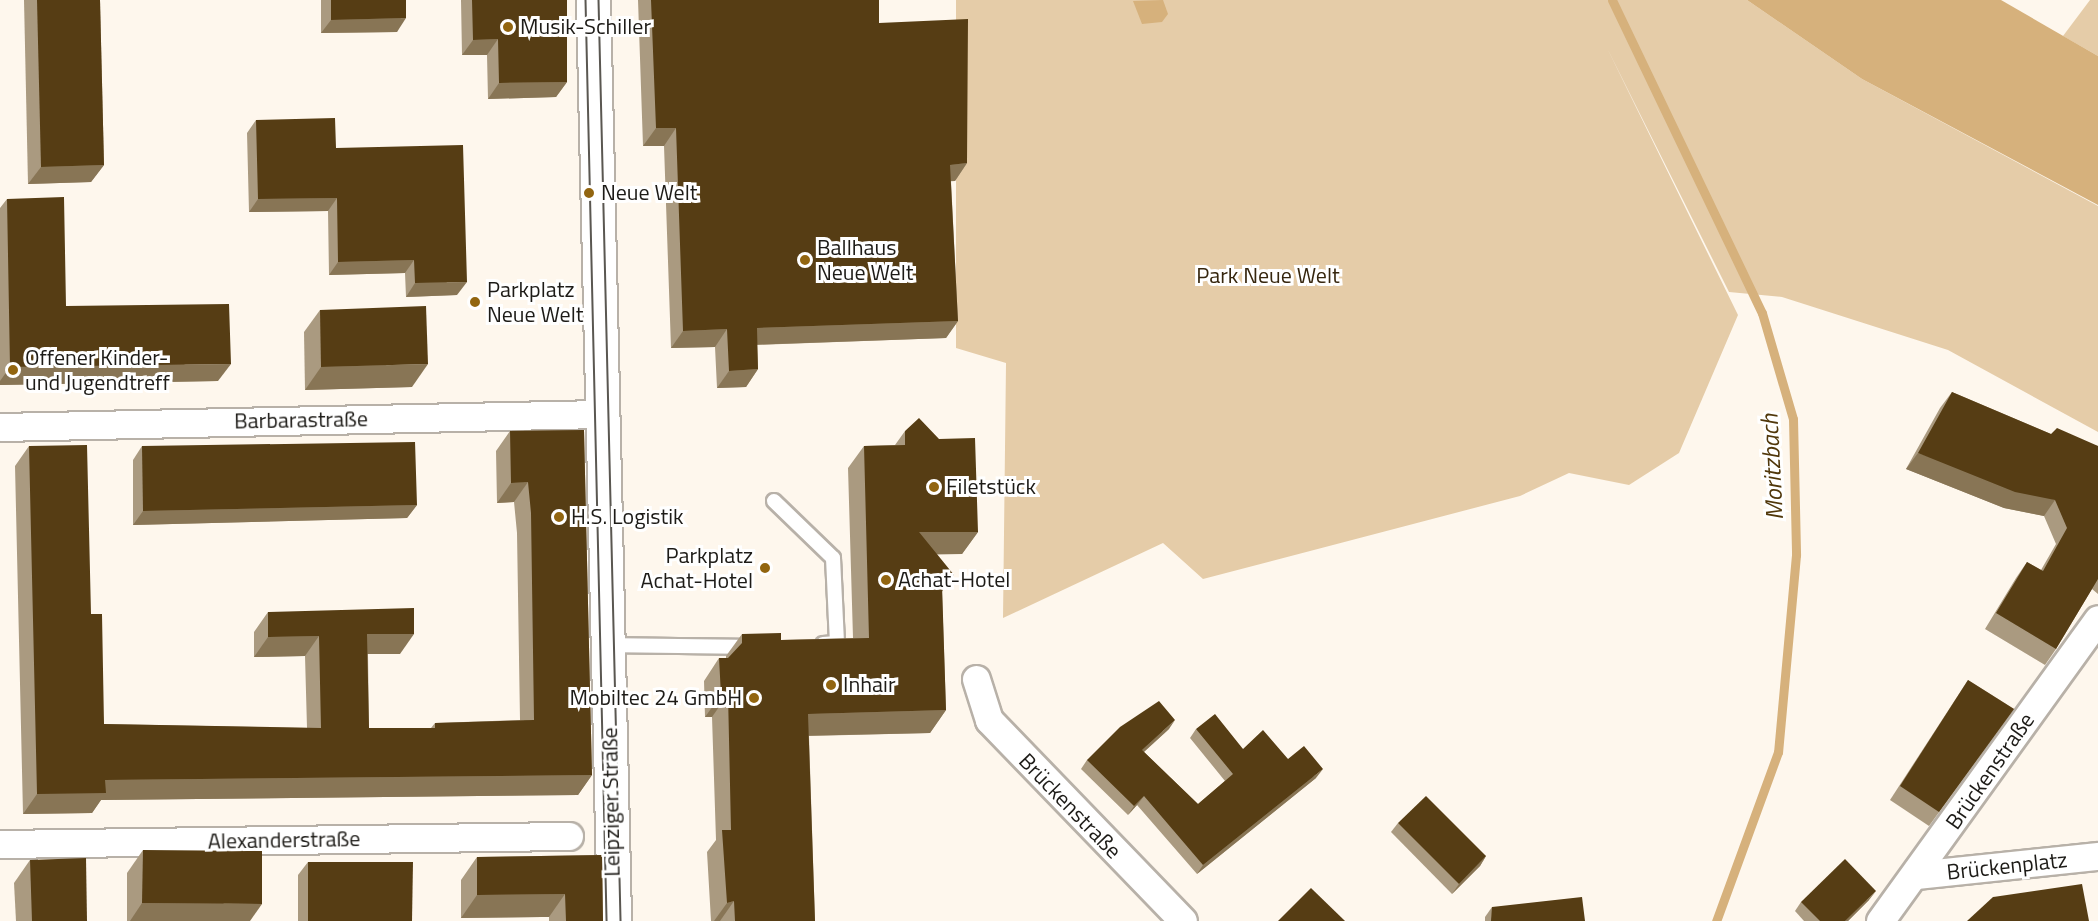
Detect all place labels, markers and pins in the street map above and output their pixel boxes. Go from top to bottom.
place label: Musik-Schiller [520,14,651,40]
marker: Musik-Schiller [501,20,515,34]
place label: Neue Welt [601,180,697,206]
marker: Neue Welt [582,186,596,200]
place label: Ballhaus Neue Welt [817,234,913,286]
marker: Ballhaus Neue Welt [798,253,812,267]
place label: Parkplatz Neue Welt [487,276,583,328]
marker: Parkplatz Neue Welt [468,295,482,309]
place label: Offener Kinder- und Jugendtreff [25,344,170,396]
marker: Offener Kinder- und Jugendtreff [6,363,20,377]
place label: Filetstück [946,474,1036,500]
marker: Filetstück [927,480,941,494]
place label: H.S. Logistik [571,504,684,530]
marker: H.S. Logistik [552,510,566,524]
place label: Parkplatz Achat-Hotel [641,542,753,594]
marker: Parkplatz Achat-Hotel [758,561,772,575]
place label: Achat-Hotel [898,567,1010,593]
marker: Achat-Hotel [879,573,893,587]
place label: Inhair [843,672,895,698]
marker: Inhair [824,678,838,692]
place label: Mobiltec 24 GmbH [570,685,742,711]
marker: Mobiltec 24 GmbH [747,691,761,705]

